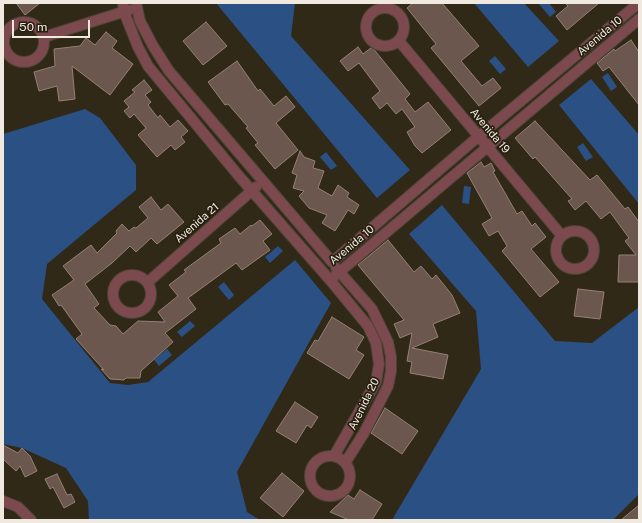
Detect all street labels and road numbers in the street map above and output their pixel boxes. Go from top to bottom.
street label: Avenida 10 [575,13,625,59]
street label: Avenida 19 [467,106,513,156]
street label: Avenida 21 [172,200,222,246]
street label: Avenida 10 [327,222,377,268]
street label: Avenida 20 [346,376,382,432]

